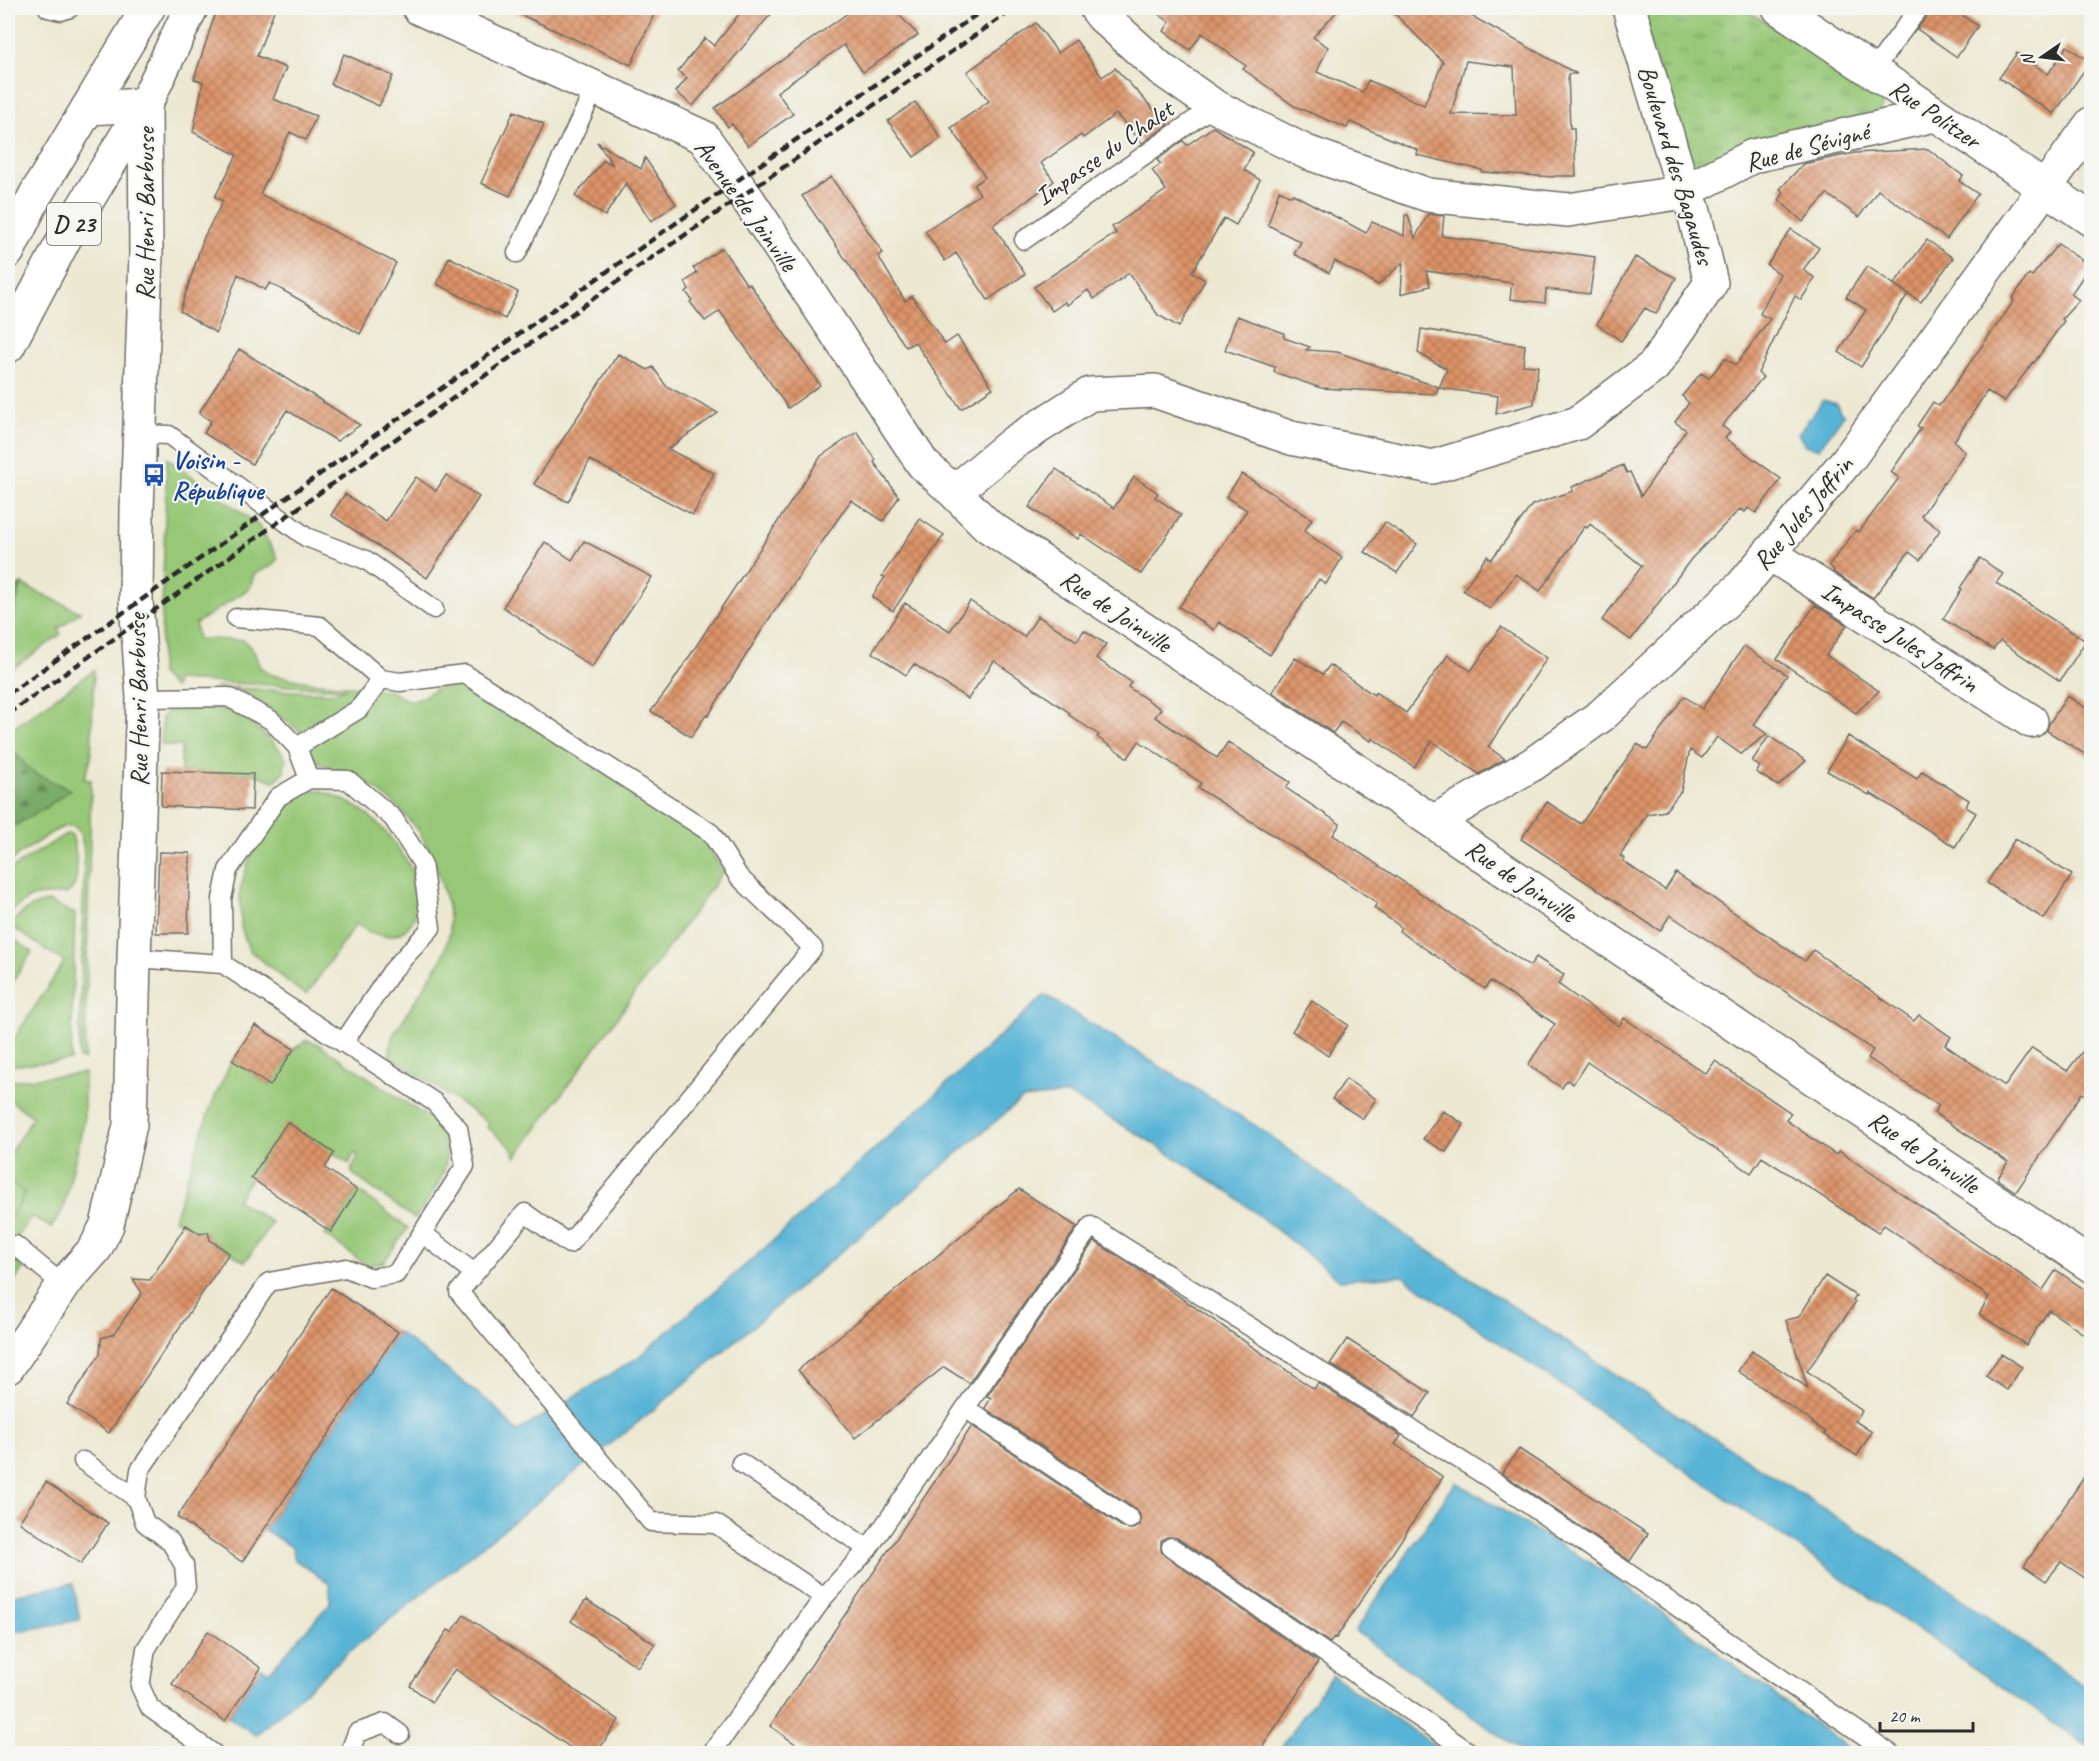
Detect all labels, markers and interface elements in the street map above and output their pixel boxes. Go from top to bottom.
north arrow [2012,27,2072,87]
text: N [2017,50,2039,68]
street label: Boulevard des Bagaudes [1630,61,1723,271]
street label: Rue Politzer [1883,72,1989,158]
street label: Impasse du Chalet [1028,92,1182,213]
street label: Rue de Sévigné [1742,114,1876,179]
street label: Rue Henri Barbusse [129,125,162,301]
street label: Avenue de Joinville [687,132,806,279]
road number: D 23 [47,203,101,245]
place label: Voisin - République [172,444,265,507]
street label: Rue Jules Joffrin [1746,448,1861,577]
bus stop icon: Voisin - République [141,462,167,488]
street label: Rue de Joinville [1054,562,1180,662]
street label: Impasse Jules Joffrin [1815,574,1985,700]
street label: Rue Henri Barbusse [120,611,156,787]
street label: Rue de Joinville [1459,832,1585,932]
street label: Rue de Joinville [1862,1103,1988,1203]
scale bar [1880,1695,1973,1733]
text: 20 m [1889,1705,1922,1727]

